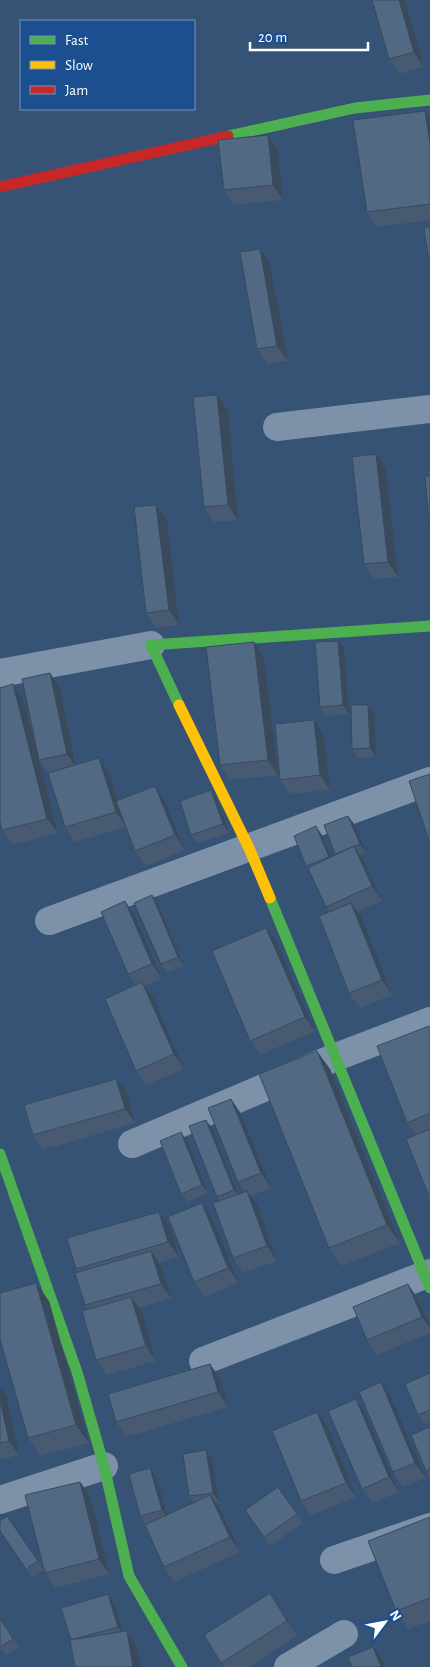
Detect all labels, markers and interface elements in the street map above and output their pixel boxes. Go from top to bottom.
legend [20,20,195,110]
scale bar [250,20,368,52]
text: 20 m [258,30,287,45]
text: Fast [65,33,89,48]
text: Slow [65,58,93,73]
text: Jam [65,83,88,98]
north arrow [360,1597,410,1647]
text: N [387,1608,404,1623]

